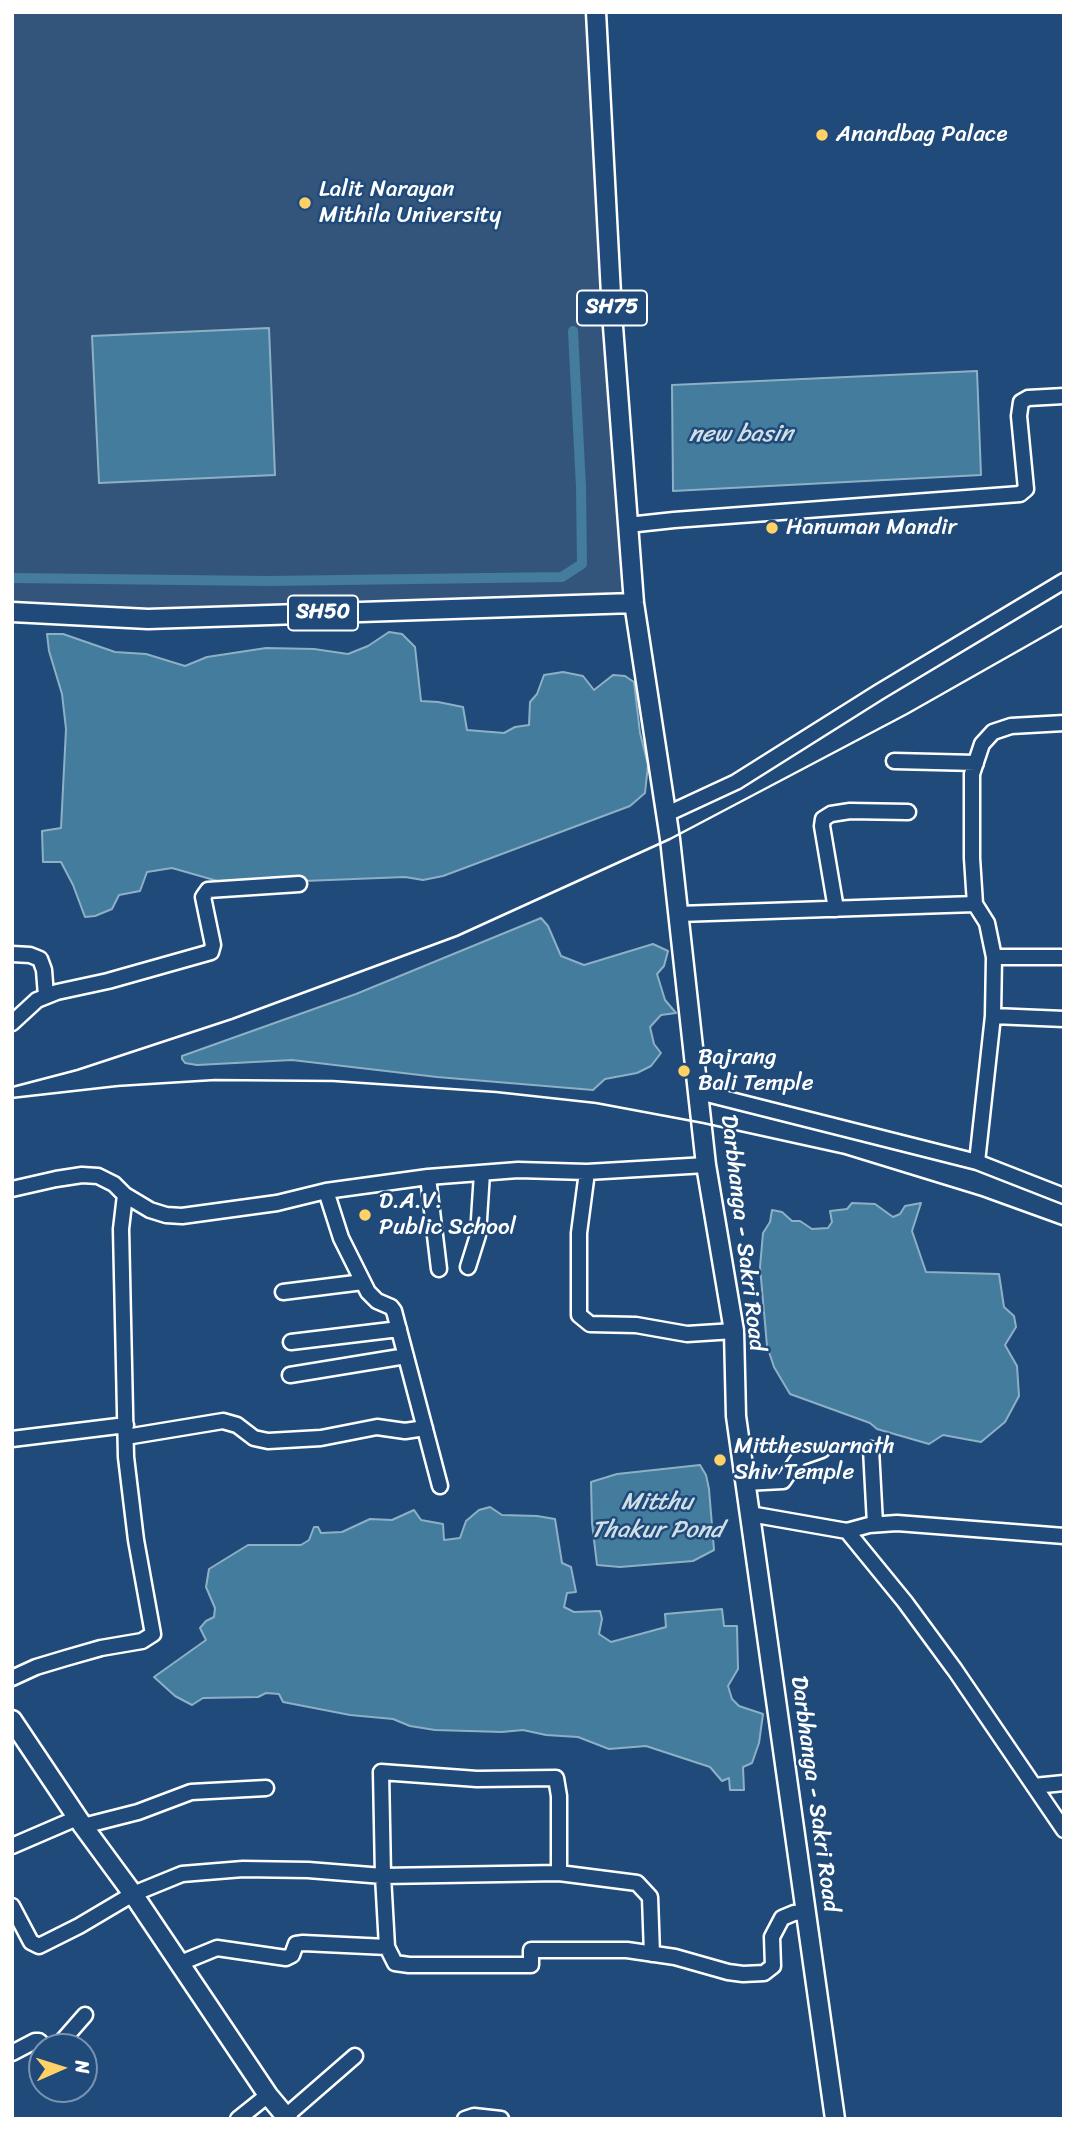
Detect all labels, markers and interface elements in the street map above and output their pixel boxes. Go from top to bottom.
place label: Anandbag Palace [836,121,1007,149]
marker: Anandbag Palace [814,127,830,143]
place label: Lalit Narayan Mithila University [319,176,501,230]
marker: Lalit Narayan Mithila University [297,195,313,211]
road number: SH75 [577,290,647,326]
water label: new basin [689,421,793,449]
place label: Hanuman Mandir [786,514,957,542]
marker: Hanuman Mandir [764,520,780,536]
road number: SH50 [288,596,358,630]
place label: Bajrang Bali Temple [698,1044,814,1098]
marker: Bajrang Bali Temple [676,1063,692,1079]
street label: Darbhanga - Sakri Road [714,1113,770,1353]
place label: D.A.V. Public School [379,1188,516,1242]
marker: D.A.V. Public School [357,1207,373,1223]
place label: Mittheswarnath Shiv Temple [734,1433,895,1487]
marker: Mittheswarnath Shiv Temple [712,1452,728,1468]
water label: Mitthu Thakur Pond [591,1489,723,1545]
street label: Darbhanga - Sakri Road [784,1674,844,1914]
north arrow [28,2033,98,2103]
text: N [66,2060,99,2074]

